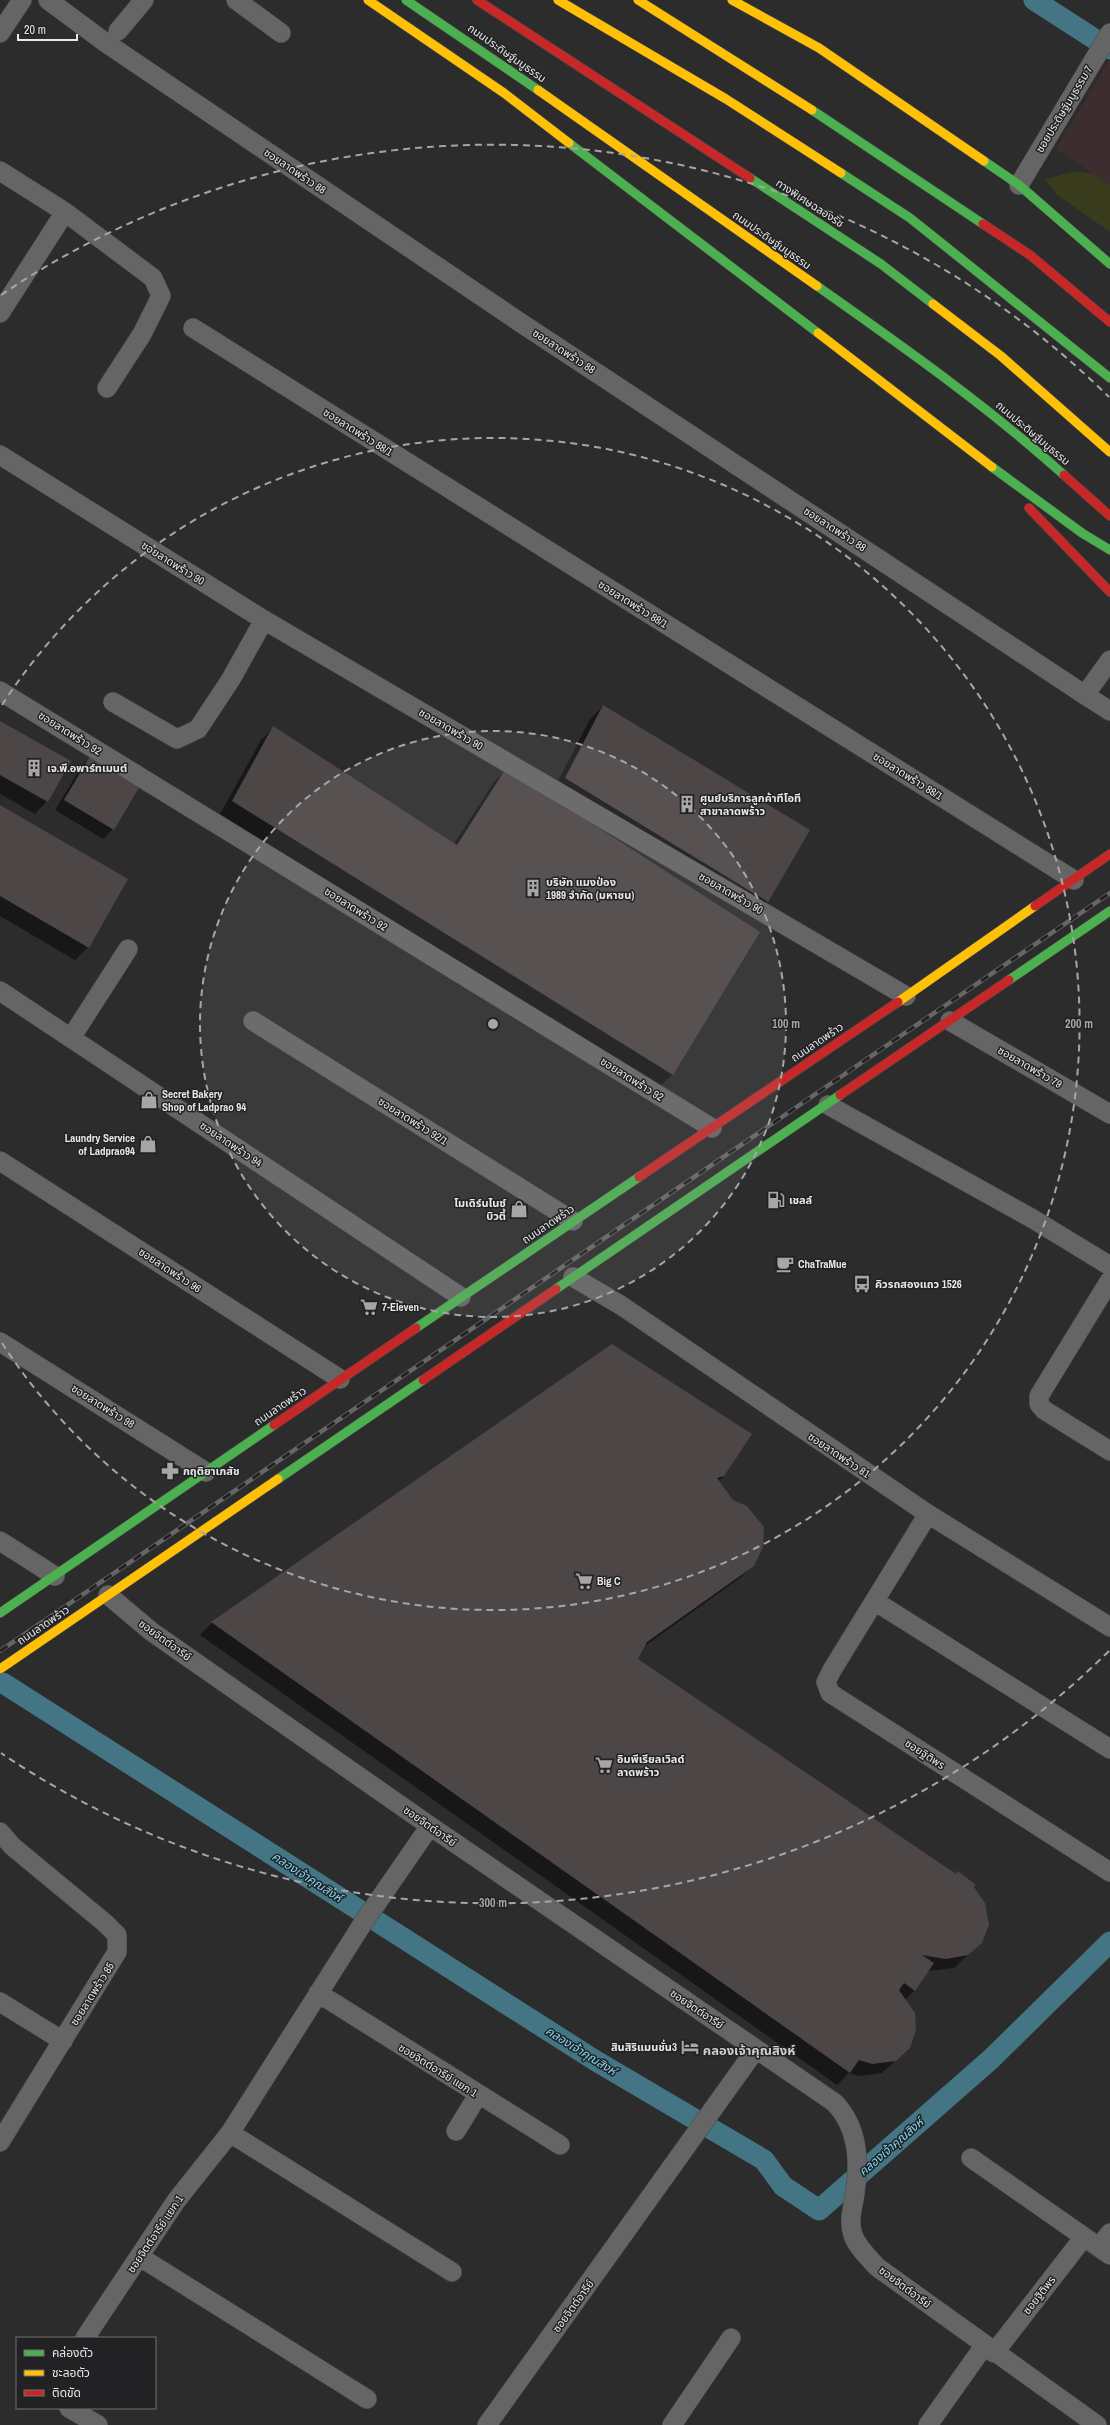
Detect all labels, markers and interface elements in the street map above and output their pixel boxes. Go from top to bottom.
scale bar [18,16,77,42]
street label: ถนนประดิษฐ์มนูธรรม [465,21,549,85]
text: 20 m [24,22,46,38]
street label: ซอยประดิษฐ์มนูธรรม 7 [1032,63,1096,155]
street label: ซอยลาดพร้าว 88 [261,145,329,197]
street label: ทางพิเศษฉลองรัช [773,176,847,230]
street label: ถนนประดิษฐ์มนูธรรม [730,208,814,272]
street label: ซอยลาดพร้าว 88 [530,326,598,376]
street label: ถนนประดิษฐ์มนูธรรม [993,398,1073,468]
street label: ซอยลาดพร้าว 88/1 [321,405,395,459]
street label: ซอยลาดพร้าว 88 [801,504,869,554]
street label: ซอยลาดพร้าว 90 [139,538,207,588]
street label: ซอยลาดพร้าว 88/1 [596,577,670,631]
street label: ซอยลาดพร้าว 90 [416,705,486,753]
street label: ซอยลาดพร้าว 92 [36,708,104,758]
street label: ซอยลาดพร้าว 88/1 [871,749,945,803]
building icon: เจ.พี.อพาร์ทเมนต์ [24,758,44,778]
place label: เจ.พี.อพาร์ทเมนต์ [47,761,127,775]
place label: ศูนย์บริการลูกค้าทีโอที สาขาลาดพร้าว [700,791,801,818]
building icon: ศูนย์บริการลูกค้าทีโอที สาขาลาดพร้าว [677,794,697,814]
street label: ซอยลาดพร้าว 90 [696,869,766,917]
place label: บริษัท แมงป่อง 1989 จำกัด (มหาชน) [546,875,634,902]
building icon: บริษัท แมงป่อง 1989 จำกัด (มหาชน) [523,878,543,898]
street label: ซอยลาดพร้าว 92 [322,884,390,934]
text: 100 m [772,1016,800,1032]
text: 200 m [1065,1016,1093,1032]
centre of rings [486,1017,500,1031]
street label: ถนนลาดพร้าว [788,1019,846,1065]
street label: ซอยลาดพร้าว 79 [995,1043,1065,1091]
street label: ซอยลาดพร้าว 92 [598,1054,666,1104]
place label: Secret Bakery Shop of Ladprao 94 [162,1087,246,1114]
shop icon: Secret Bakery Shop of Ladprao 94 [139,1090,159,1110]
street label: ซอยลาดพร้าว 92/1 [376,1094,450,1148]
street label: ซอยลาดพร้าว 94 [197,1118,265,1170]
place label: Laundry Service of Ladprao94 [65,1131,135,1158]
shop icon: Laundry Service of Ladprao94 [138,1134,158,1154]
fuel station icon: เชลล์ [766,1190,786,1210]
place label: เชลล์ [789,1193,812,1207]
place label: โมเดิร์นไนซ์ บิวตี้ [454,1196,507,1223]
shop icon: โมเดิร์นไนซ์ บิวตี้ [509,1199,529,1219]
street label: ถนนลาดพร้าว [519,1201,577,1247]
street label: ซอยลาดพร้าว 96 [136,1245,204,1295]
cafe icon: ChaTraMue [775,1254,795,1274]
place label: ChaTraMue [798,1257,847,1271]
bus stop icon: คิวรถสองแถว 1526 [852,1274,872,1294]
place label: คิวรถสองแถว 1526 [875,1277,962,1291]
supermarket icon: 7-Eleven [359,1297,379,1317]
place label: 7-Eleven [382,1300,419,1314]
street label: ซอยลาดพร้าว 98 [69,1381,137,1431]
street label: ถนนลาดพร้าว [251,1383,309,1429]
street label: ซอยลาดพร้าว 81 [805,1429,873,1481]
pharmacy icon: กฤติยาเภสัช [160,1461,180,1481]
place label: กฤติยาเภสัช [183,1464,240,1478]
supermarket icon: Big C [574,1571,594,1591]
place label: Big C [597,1574,621,1588]
street label: ถนนลาดพร้าว [14,1602,72,1648]
street label: ซอยจิตต์อารีย์ [136,1616,194,1664]
street label: ซอยฐิติพร [902,1736,948,1772]
place label: อิมพีเรียลเวิลด์ ลาดพร้าว [617,1752,684,1779]
supermarket icon: อิมพีเรียลเวิลด์ ลาดพร้าว [594,1755,614,1775]
street label: ซอยจิตต์อารีย์ [401,1803,459,1849]
water label: คลองเจ้าคุณสิงห์ [269,1848,347,1907]
text: 300 m [479,1895,507,1911]
street label: ซอยลาดพร้าว 85 [67,1960,117,2028]
street label: ซอยจิตต์อารีย์ [668,1986,726,2032]
water label: คลองเจ้าคุณสิงห์ [543,2023,621,2080]
hotel icon: สินสิริแมนชั่น3 [680,2037,700,2057]
place label: สินสิริแมนชั่น3 [611,2039,677,2054]
street label: ซอยจิตต์อารีย์ แยก 1 [396,2040,480,2100]
district label: คลองเจ้าคุณสิงห์ [703,2042,795,2059]
water label: คลองเจ้าคุณสิงห์ [855,2113,928,2179]
street label: ซอยจิตต์อารีย์ แยก 1 [124,2193,186,2275]
street label: ซอยจิตต์อารีย์ [876,2263,934,2311]
street label: ซอยฐิติพร [1020,2273,1058,2317]
street label: ซอยจิตต์อารีย์ [549,2277,597,2335]
legend [16,2337,156,2409]
text: คล่องตัว [52,2345,93,2361]
text: ชะลอตัว [52,2365,90,2381]
text: ติดขัด [52,2385,81,2401]

